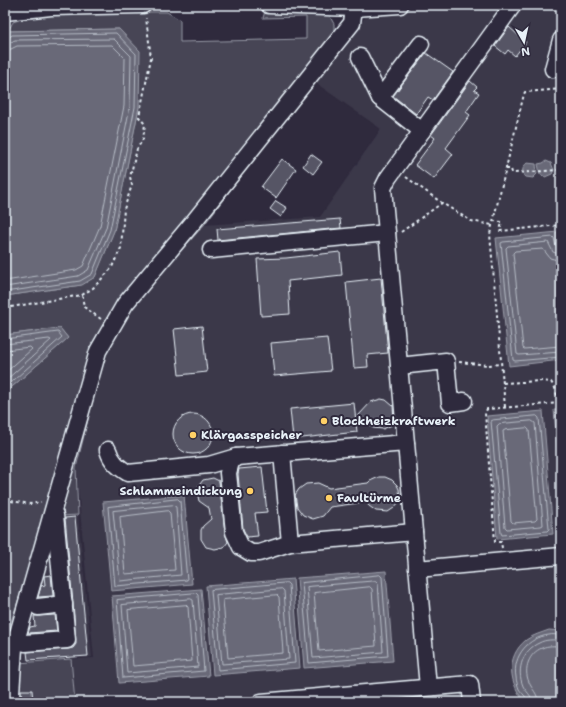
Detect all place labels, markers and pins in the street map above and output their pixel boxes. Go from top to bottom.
place label: Blockheizkraftwerk [332,413,456,429]
marker: Blockheizkraftwerk [319,416,329,426]
place label: Klärgasspeicher [201,427,303,443]
marker: Klärgasspeicher [188,430,198,440]
place label: Schlammeindickung [119,483,242,499]
marker: Schlammeindickung [245,486,255,496]
place label: Faultürme [337,490,401,506]
marker: Faultürme [324,493,334,503]

